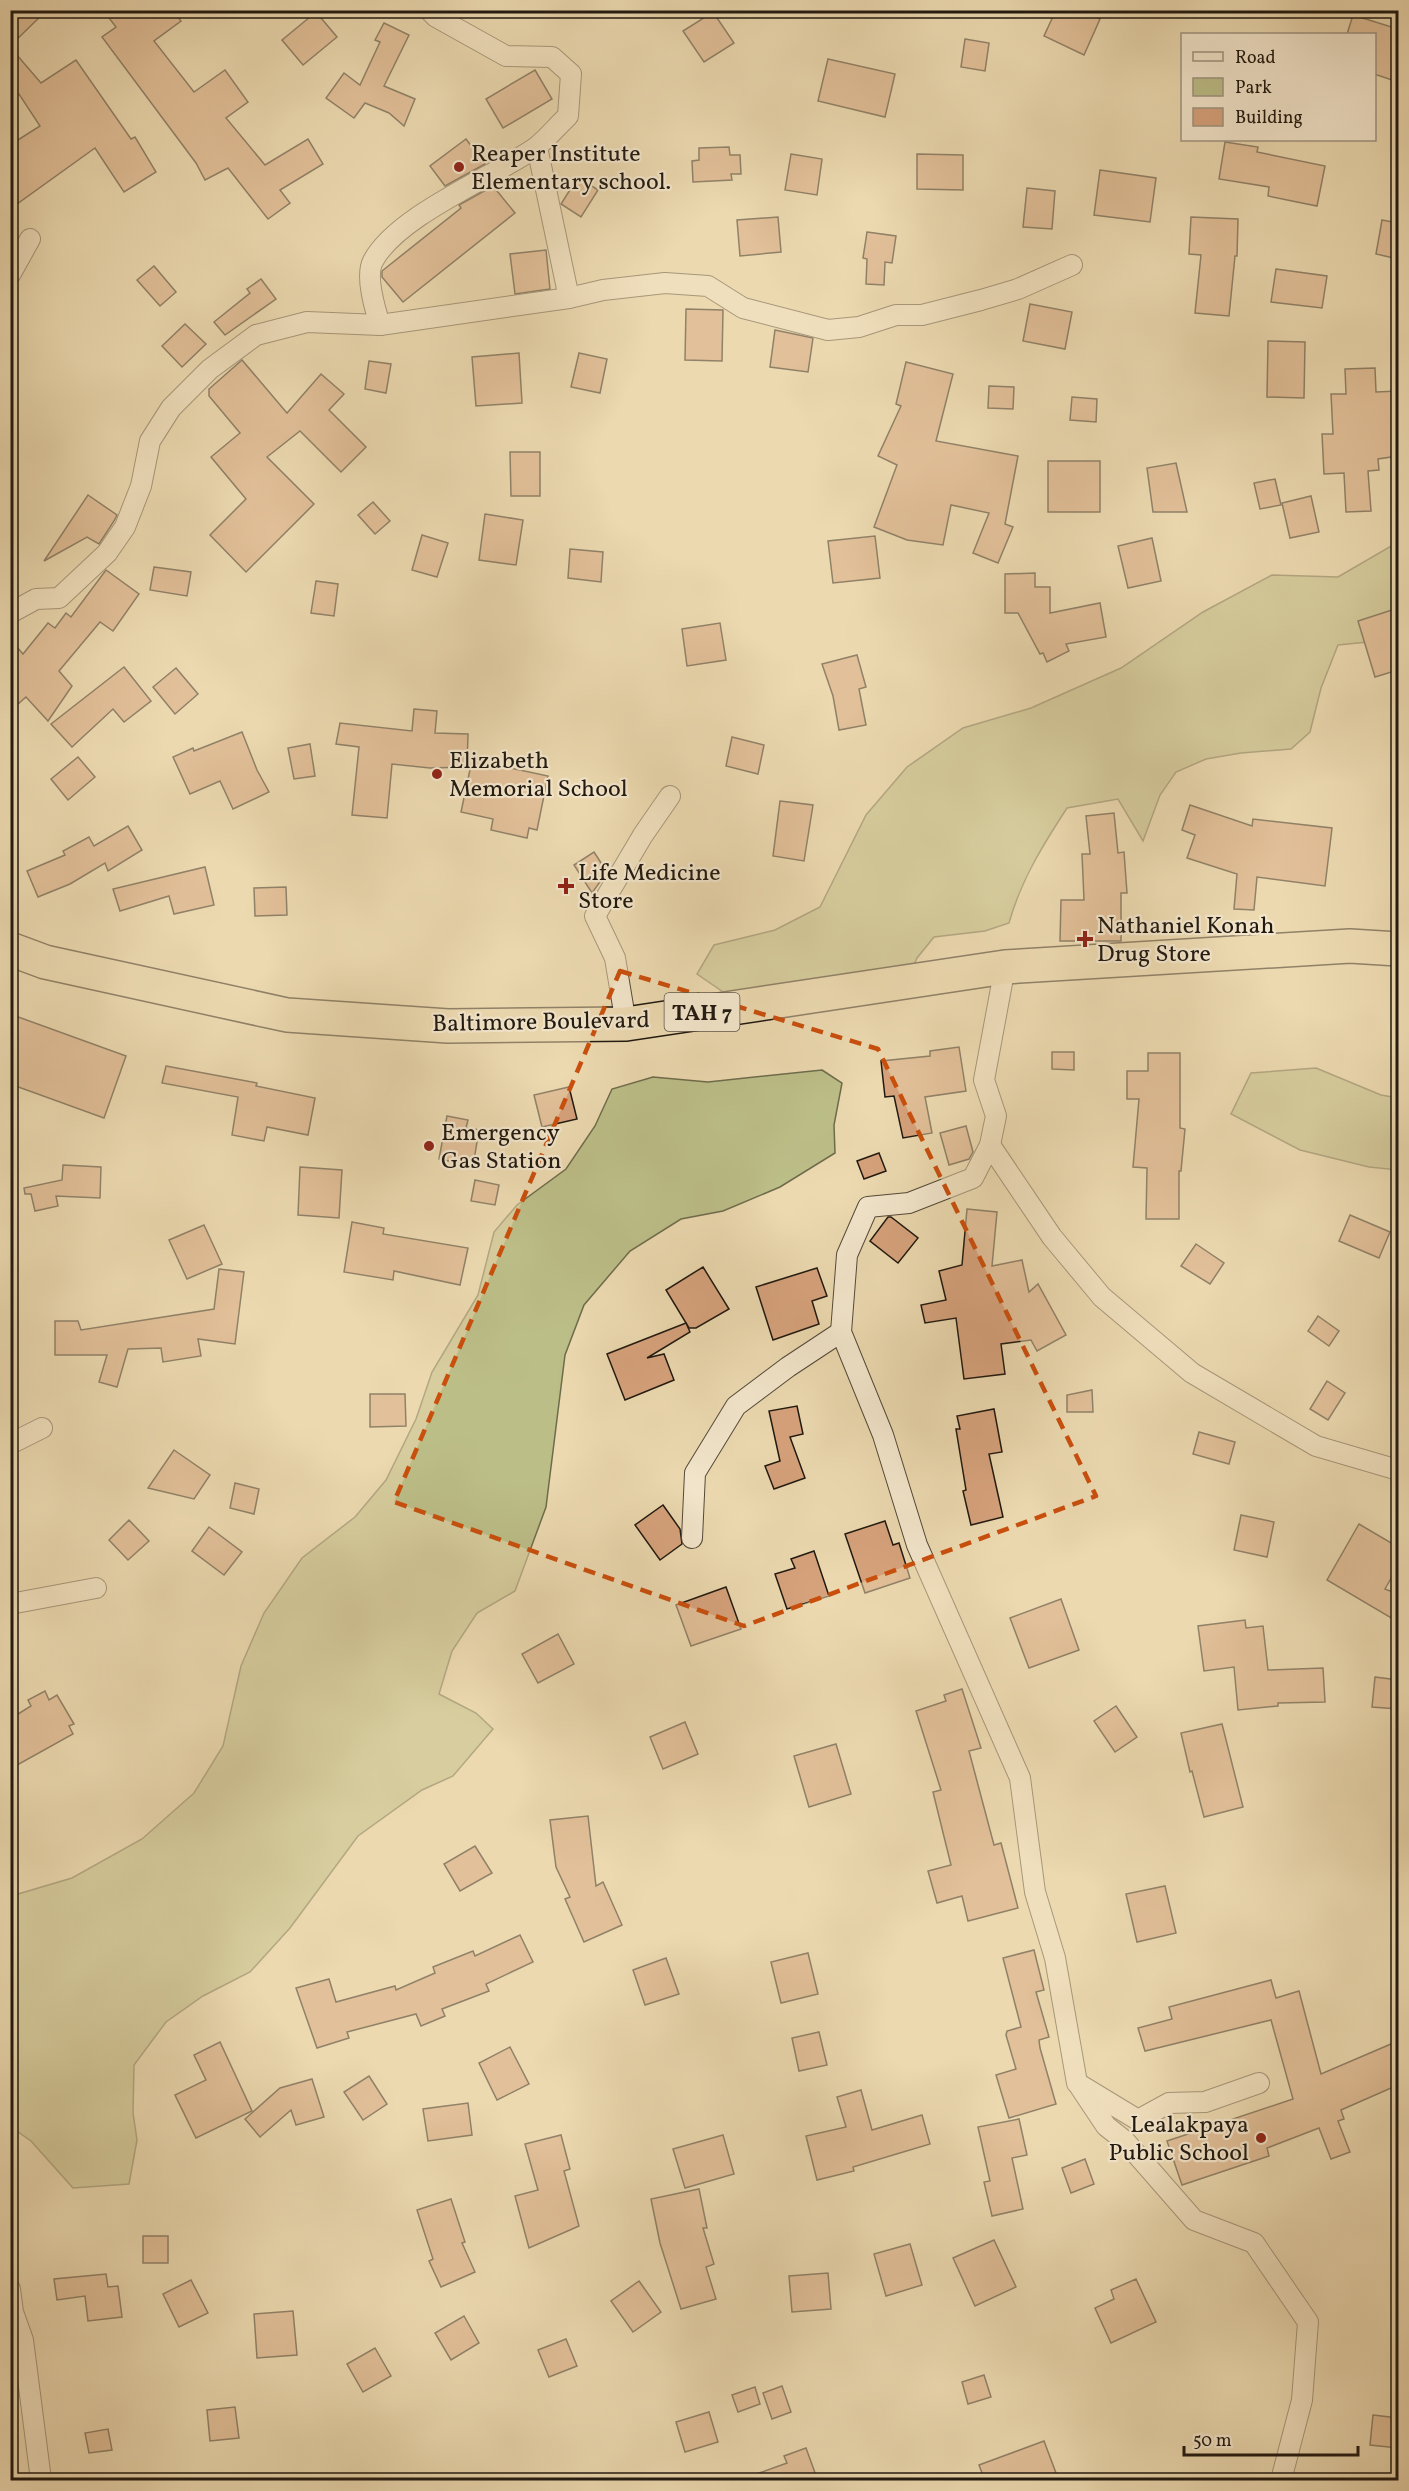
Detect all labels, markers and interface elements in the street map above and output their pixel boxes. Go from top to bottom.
legend [1181,33,1376,141]
text: Road [1235,46,1276,71]
text: Park [1235,76,1272,101]
text: Building [1235,106,1303,131]
place label: Reaper Institute Elementary school. [471,138,671,200]
marker: Reaper Institute Elementary school. [452,160,466,174]
place label: Elizabeth Memorial School [449,745,628,807]
marker: Elizabeth Memorial School [430,767,444,781]
place label: Life Medicine Store [578,857,721,919]
marker: Life Medicine Store [559,879,573,893]
place label: Nathaniel Konah Drug Store [1097,910,1275,972]
marker: Nathaniel Konah Drug Store [1078,932,1092,946]
road number: TAH 7 [664,993,740,1031]
street label: Baltimore Boulevard [432,1004,650,1042]
place label: Emergency Gas Station [441,1117,562,1179]
marker: Emergency Gas Station [422,1139,436,1153]
place label: Lealakpaya Public School [1109,2109,1249,2171]
marker: Lealakpaya Public School [1254,2131,1268,2145]
scale bar [1184,2419,1358,2457]
text: 50 m [1193,2429,1232,2454]

